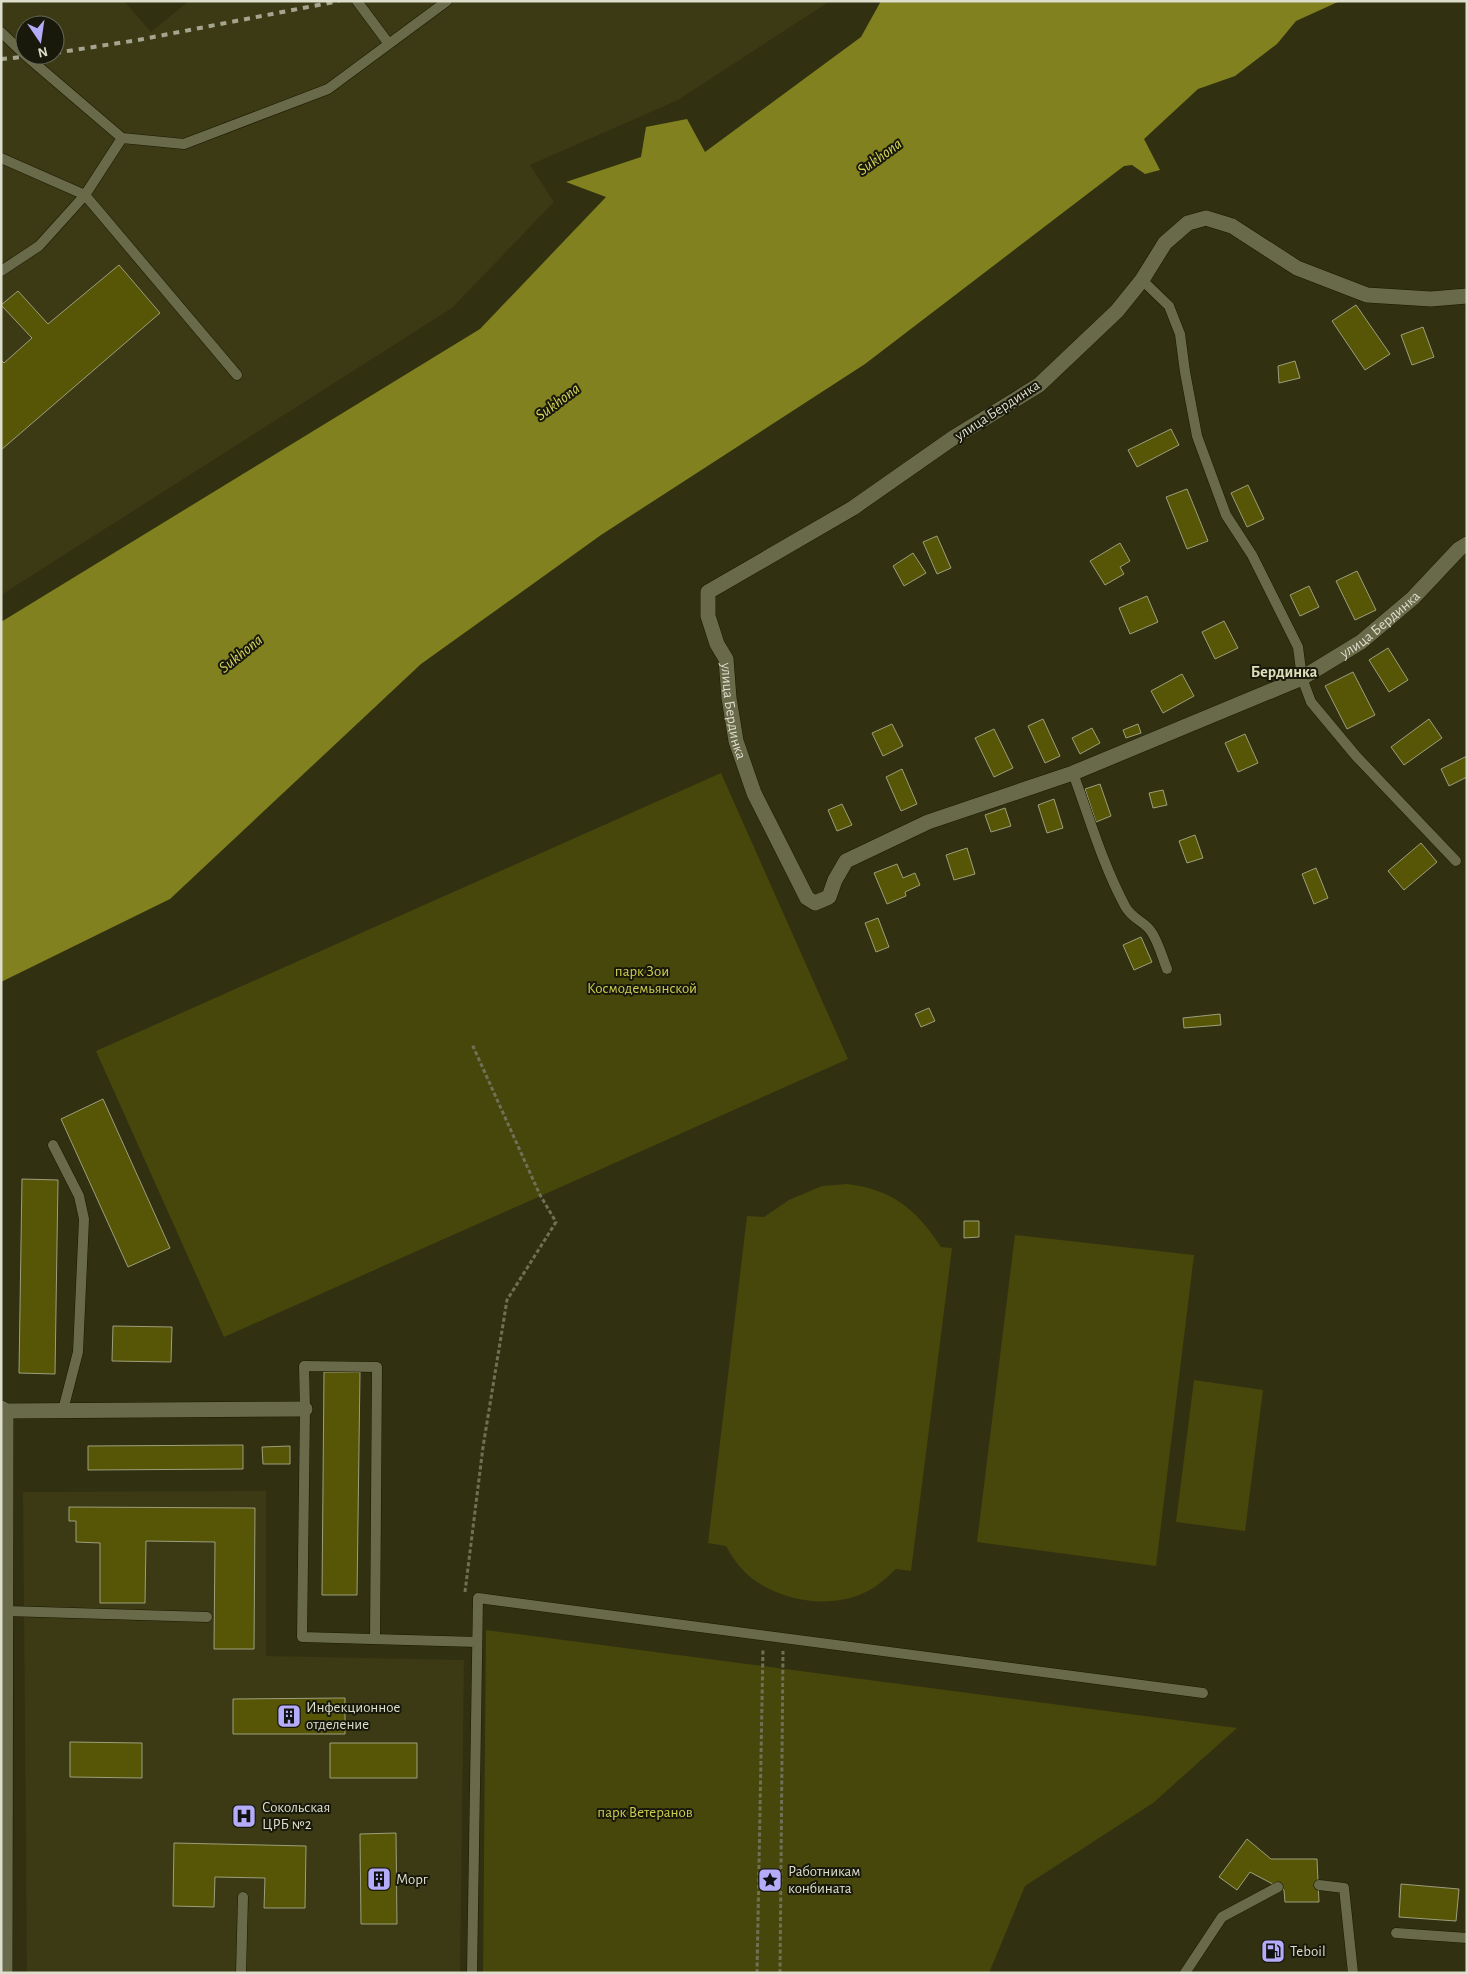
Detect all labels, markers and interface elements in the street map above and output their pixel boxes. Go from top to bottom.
north arrow [15,15,65,65]
text: N [36,44,49,60]
water label: Sukhona [854,135,905,178]
street label: улица Бердинка [951,377,1042,444]
water label: Sukhona [533,380,583,423]
street label: улица Бердинка [1337,588,1423,661]
water label: Sukhona [216,632,265,676]
street label: улица Бердинка [718,661,749,761]
district label: Бердинка [1251,664,1318,680]
park label: парк Зои Космодемьянской [587,964,697,996]
place label: Инфекционное отделение [306,1700,400,1732]
building icon: Инфекционное отделение [276,1703,302,1729]
place label: Сокольская ЦРБ №2 [262,1800,330,1832]
hospital icon: Сокольская ЦРБ №2 [231,1803,257,1829]
park label: парк Ветеранов [597,1805,693,1820]
place label: Работникам конбината [788,1864,861,1896]
building icon: Морг [366,1866,392,1892]
place icon: Работникам конбината [757,1867,783,1893]
place label: Морг [396,1872,429,1887]
fuel station icon: Teboil [1260,1938,1286,1964]
place label: Teboil [1290,1944,1326,1959]

